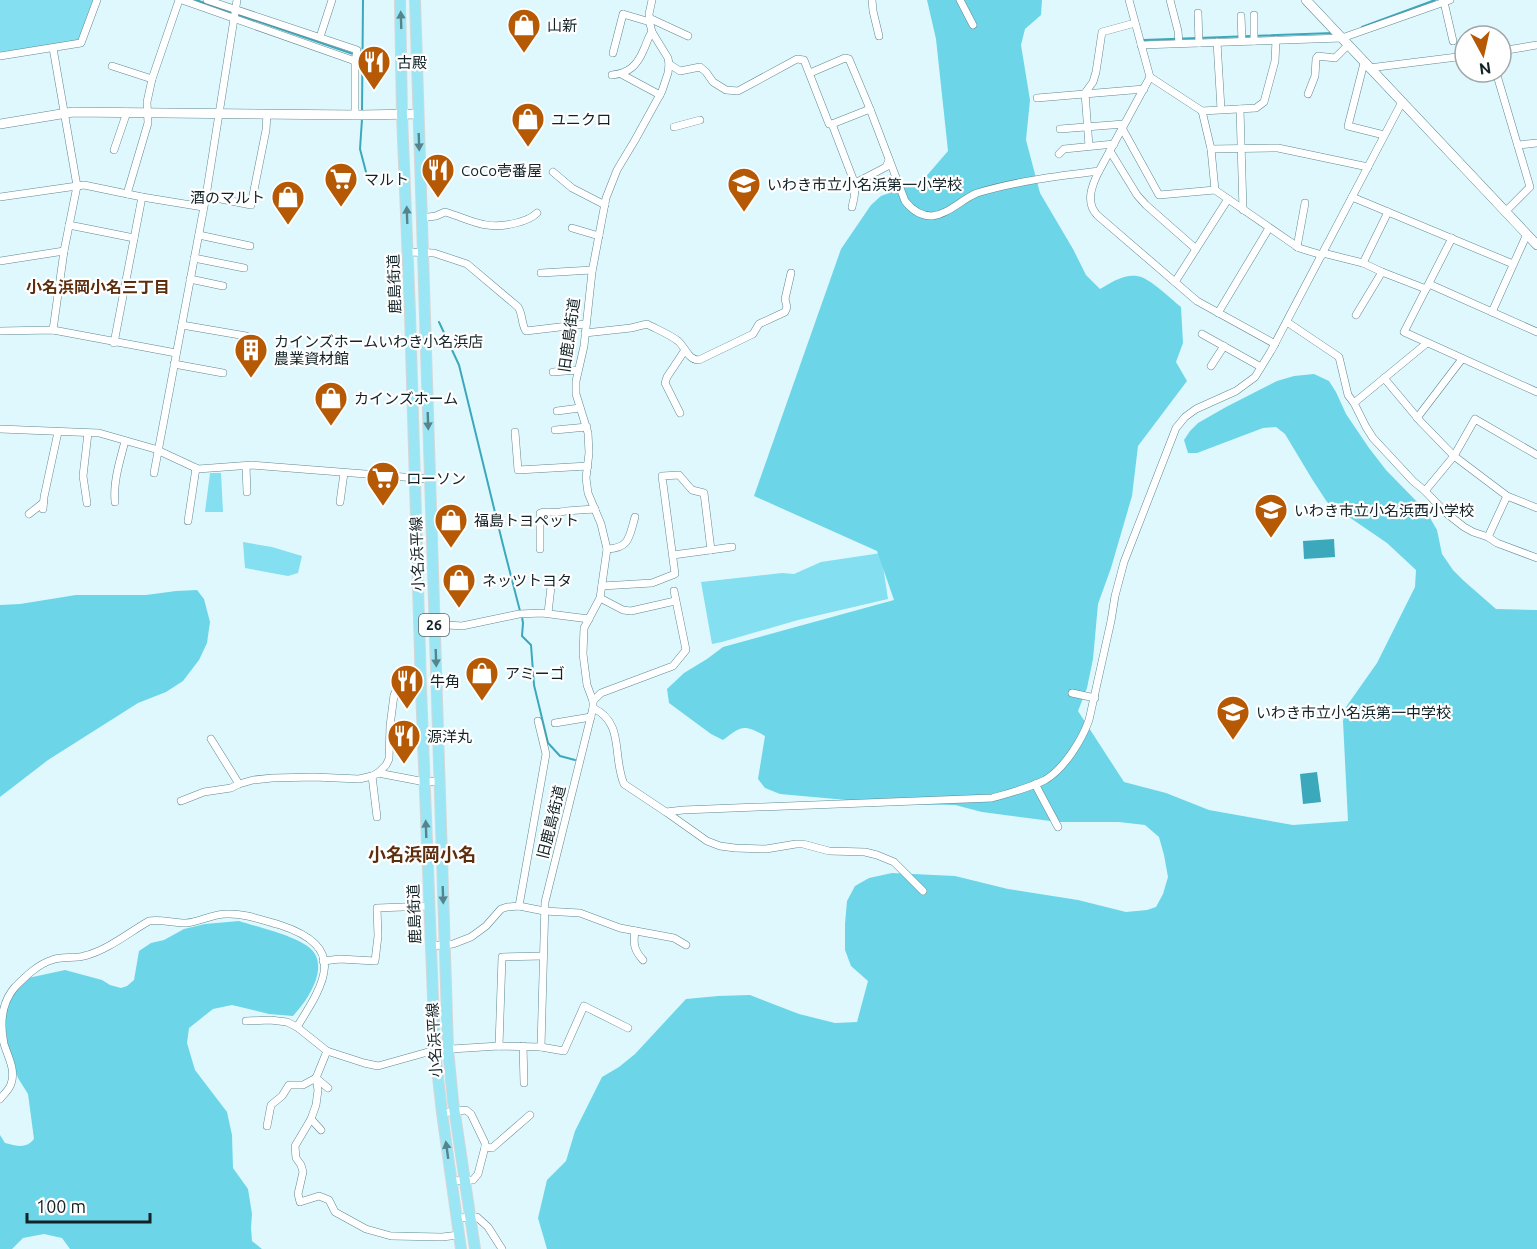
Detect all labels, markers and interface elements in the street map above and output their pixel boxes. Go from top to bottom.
shop icon: 山新 [506,7,542,54]
one-way arrow [396,10,405,29]
place label: 山新 [547,17,577,34]
north arrow [1453,24,1513,84]
restaurant icon: 古殿 [356,44,392,91]
place label: 古殿 [397,54,427,71]
text: N [1478,59,1492,79]
shop icon: ユニクロ [510,101,546,148]
place label: ユニクロ [551,111,611,128]
one-way arrow [414,133,424,152]
restaurant icon: CoCo壱番屋 [420,152,456,199]
supermarket icon: マルト [323,161,359,208]
place label: CoCo壱番屋 [461,162,542,179]
school or university icon: いわき市立小名浜第一小学校 [726,166,762,213]
place label: マルト [364,171,409,188]
place label: いわき市立小名浜第一小学校 [767,176,962,193]
shop icon: 酒のマルト [270,179,306,226]
place label: 酒のマルト [190,189,265,206]
one-way arrow [402,205,411,224]
street label: 鹿島街道 [384,254,404,314]
district label: 小名浜岡小名三丁目 [26,278,170,296]
street label: 旧鹿島街道 [555,297,583,373]
building icon: カインズホームいわき小名浜店 農業資材館 [233,332,269,379]
place label: カインズホームいわき小名浜店 農業資材館 [274,333,483,367]
shop icon: カインズホーム [313,380,349,427]
place label: カインズホーム [354,390,458,407]
one-way arrow [423,412,432,431]
supermarket icon: ローソン [365,460,401,507]
place label: ローソン [406,470,466,487]
school or university icon: いわき市立小名浜西小学校 [1253,492,1289,539]
shop icon: 福島トヨペット [433,502,469,549]
place label: いわき市立小名浜西小学校 [1294,502,1474,519]
place label: 福島トヨペット [474,512,579,529]
street label: 小名浜平線 [407,516,427,592]
shop icon: ネッツトヨタ [441,562,477,609]
place label: ネッツトヨタ [482,572,572,589]
road number: 26 [419,614,449,636]
one-way arrow [431,649,440,668]
shop icon: アミーゴ [464,655,500,702]
restaurant icon: 牛角 [389,663,425,710]
place label: アミーゴ [505,665,565,682]
place label: 牛角 [430,673,460,690]
school or university icon: いわき市立小名浜第一中学校 [1215,694,1251,741]
place label: いわき市立小名浜第一中学校 [1256,704,1451,721]
restaurant icon: 源洋丸 [386,718,422,765]
place label: 源洋丸 [427,728,472,745]
street label: 旧鹿島街道 [534,784,568,860]
one-way arrow [422,820,431,839]
district label: 小名浜岡小名 [368,844,476,864]
street label: 鹿島街道 [404,884,424,944]
one-way arrow [438,886,447,905]
street label: 小名浜平線 [424,1002,444,1078]
one-way arrow [442,1140,451,1159]
scale bar [27,1186,150,1224]
text: 100 m [36,1196,86,1216]

